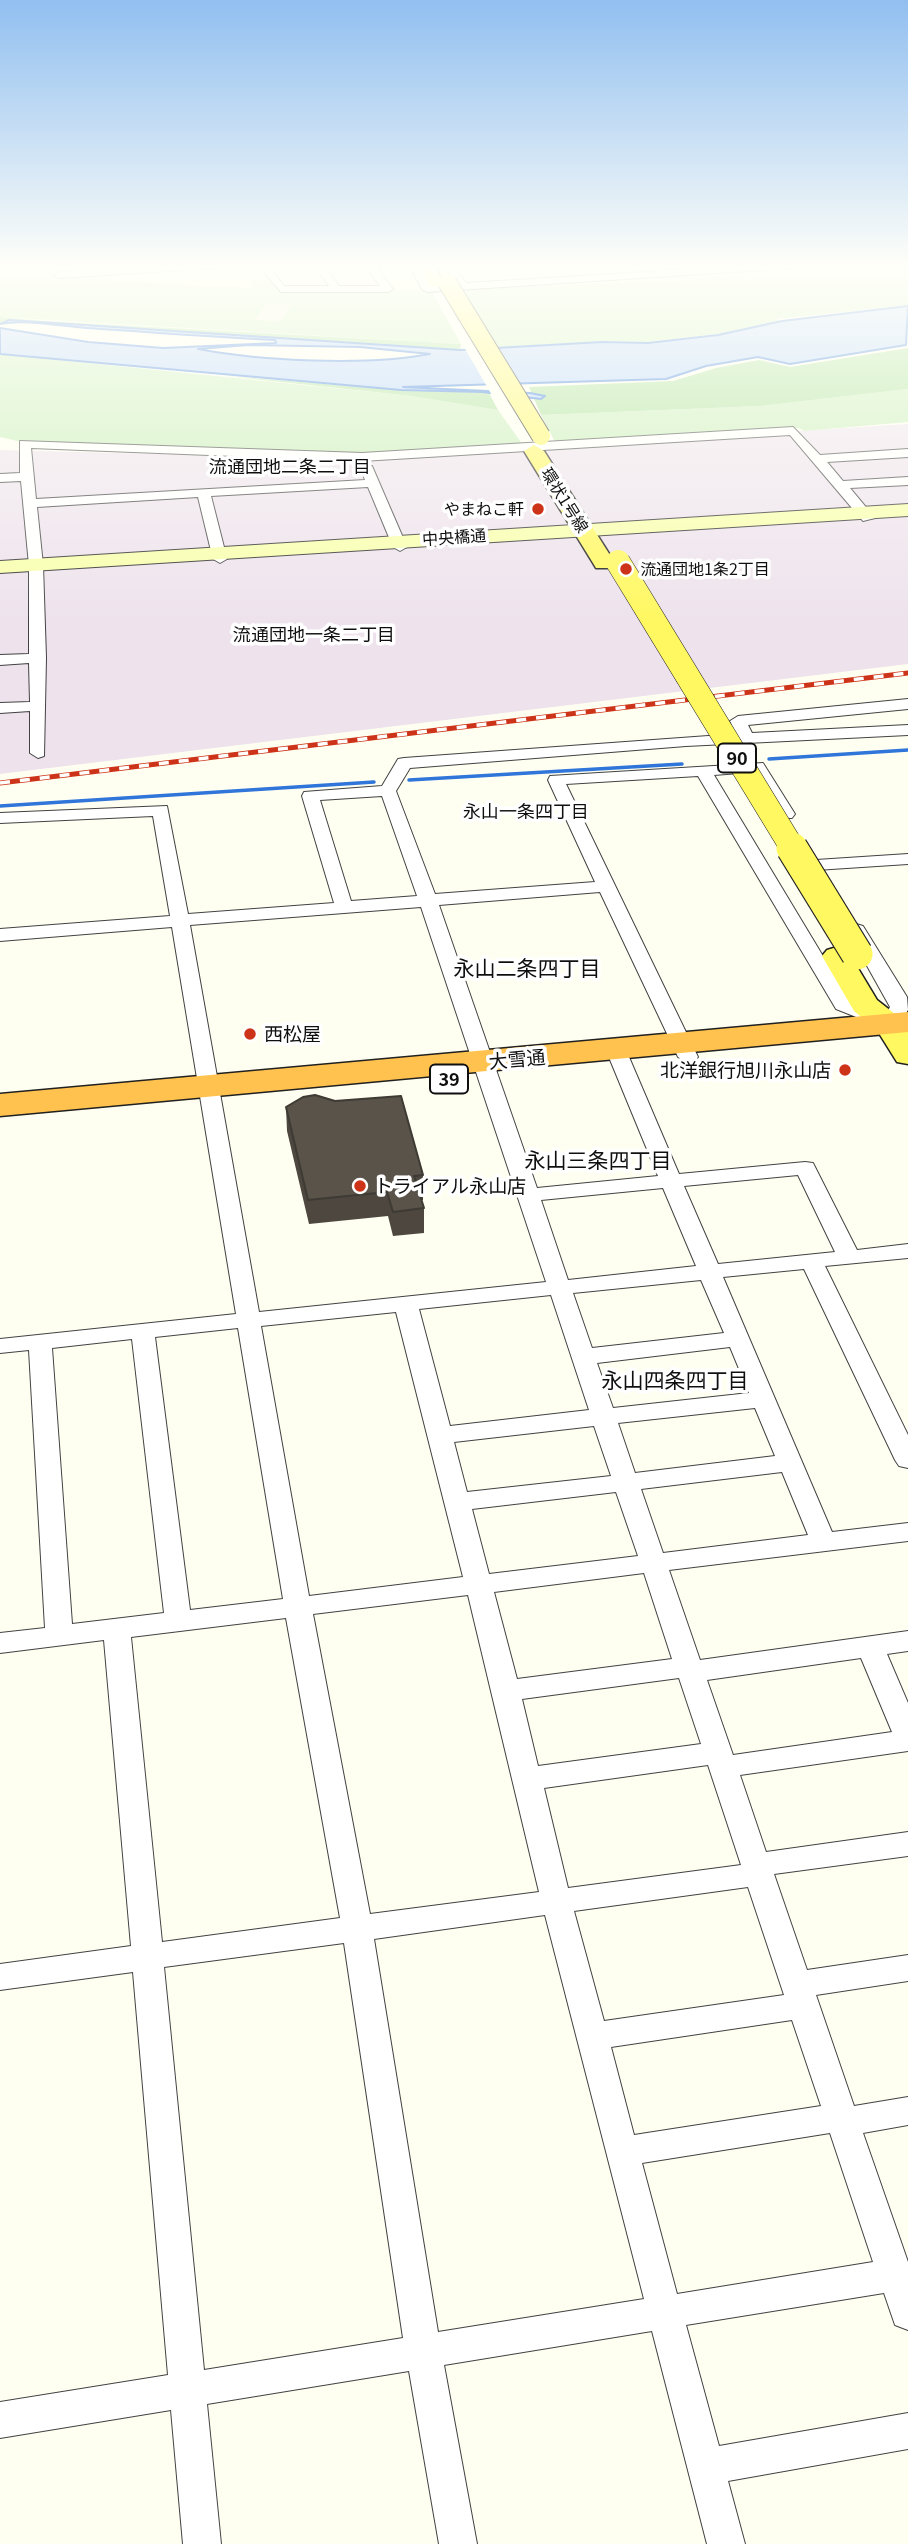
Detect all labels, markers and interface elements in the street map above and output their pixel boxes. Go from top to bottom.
district label: 流通団地二条二丁目 [209,455,371,477]
street label: 環状1号線 [538,464,592,536]
place label: やまねこ軒 [444,499,524,519]
marker: やまねこ軒 [530,501,546,517]
street label: 中央橋通 [421,525,487,549]
place label: 流通団地1条2丁目 [640,559,770,579]
marker: 流通団地1条2丁目 [618,561,634,577]
district label: 流通団地一条二丁目 [233,623,395,645]
road number: 90 [718,744,756,772]
district label: 永山一条四丁目 [463,800,589,822]
district label: 永山二条四丁目 [454,955,600,981]
place label: 西松屋 [264,1023,321,1045]
marker: 西松屋 [242,1026,258,1042]
street label: 大雪通 [488,1045,546,1073]
place label: 北洋銀行旭川永山店 [660,1059,831,1081]
marker: 北洋銀行旭川永山店 [837,1062,853,1078]
road number: 39 [430,1064,468,1094]
district label: 永山三条四丁目 [525,1147,671,1173]
place label: トライアル永山店 [374,1175,526,1197]
marker: トライアル永山店 [352,1178,368,1194]
district label: 永山四条四丁目 [602,1367,748,1393]

